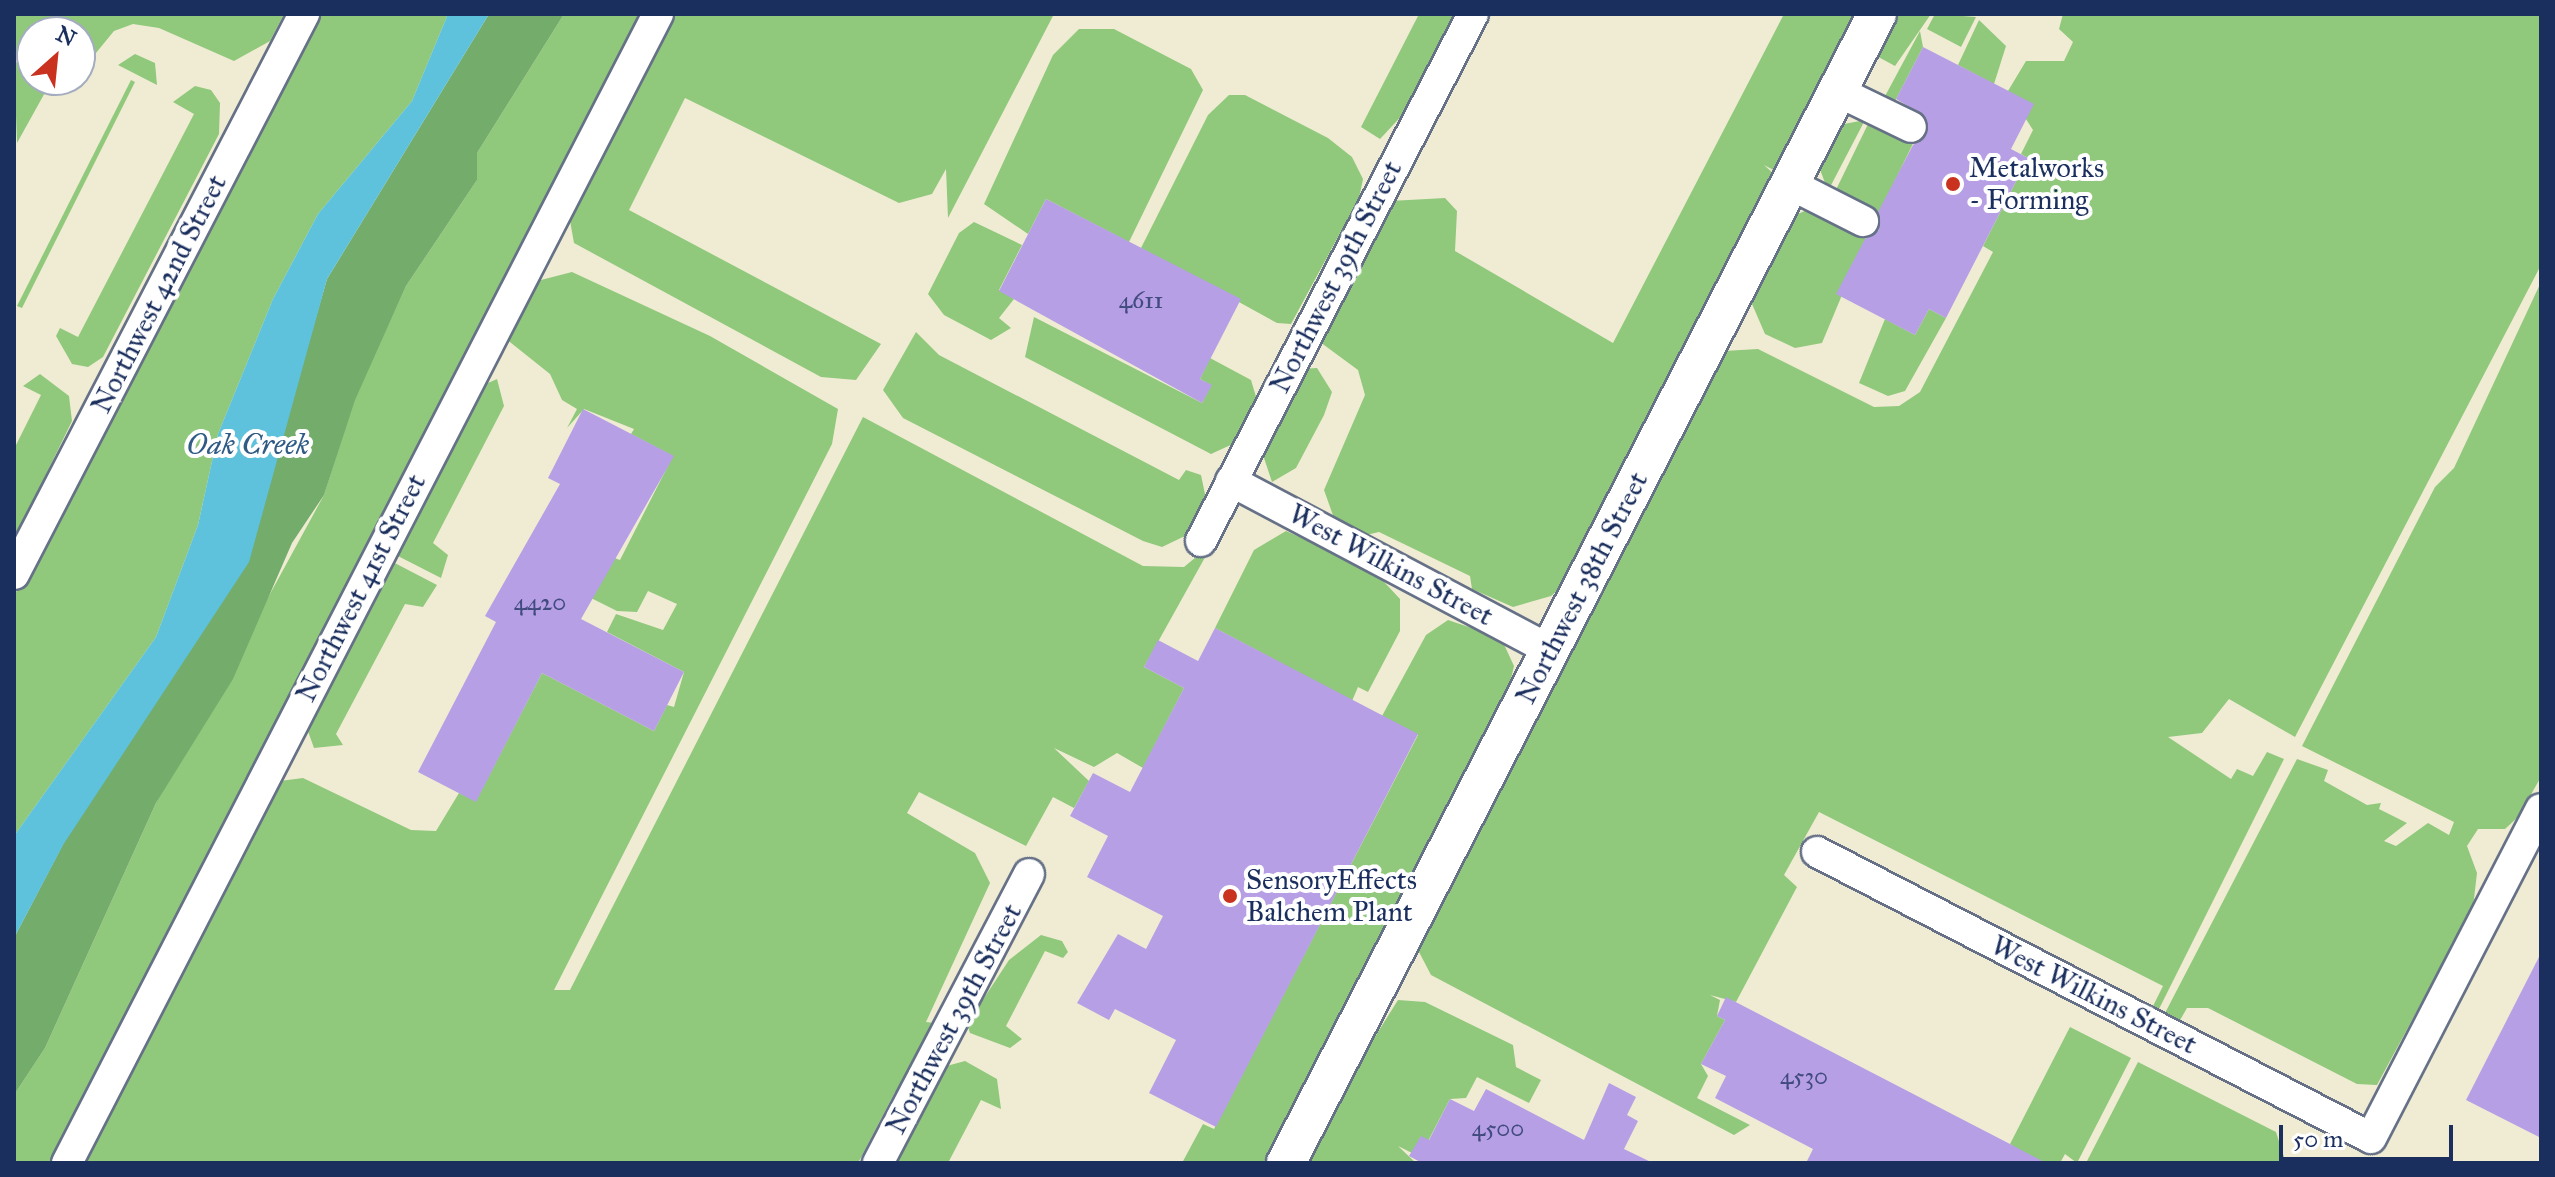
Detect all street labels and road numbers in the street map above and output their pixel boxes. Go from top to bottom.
street label: Northwest 39th Street [1263,155,1409,399]
street label: Northwest 42nd Street [84,169,234,419]
street label: Northwest 38th Street [1509,466,1655,710]
street label: Northwest 41st Street [289,468,433,708]
street label: West Wilkins Street [1283,497,1499,633]
street label: Northwest 39th Street [879,898,1029,1140]
street label: West Wilkins Street [1985,929,2203,1061]

